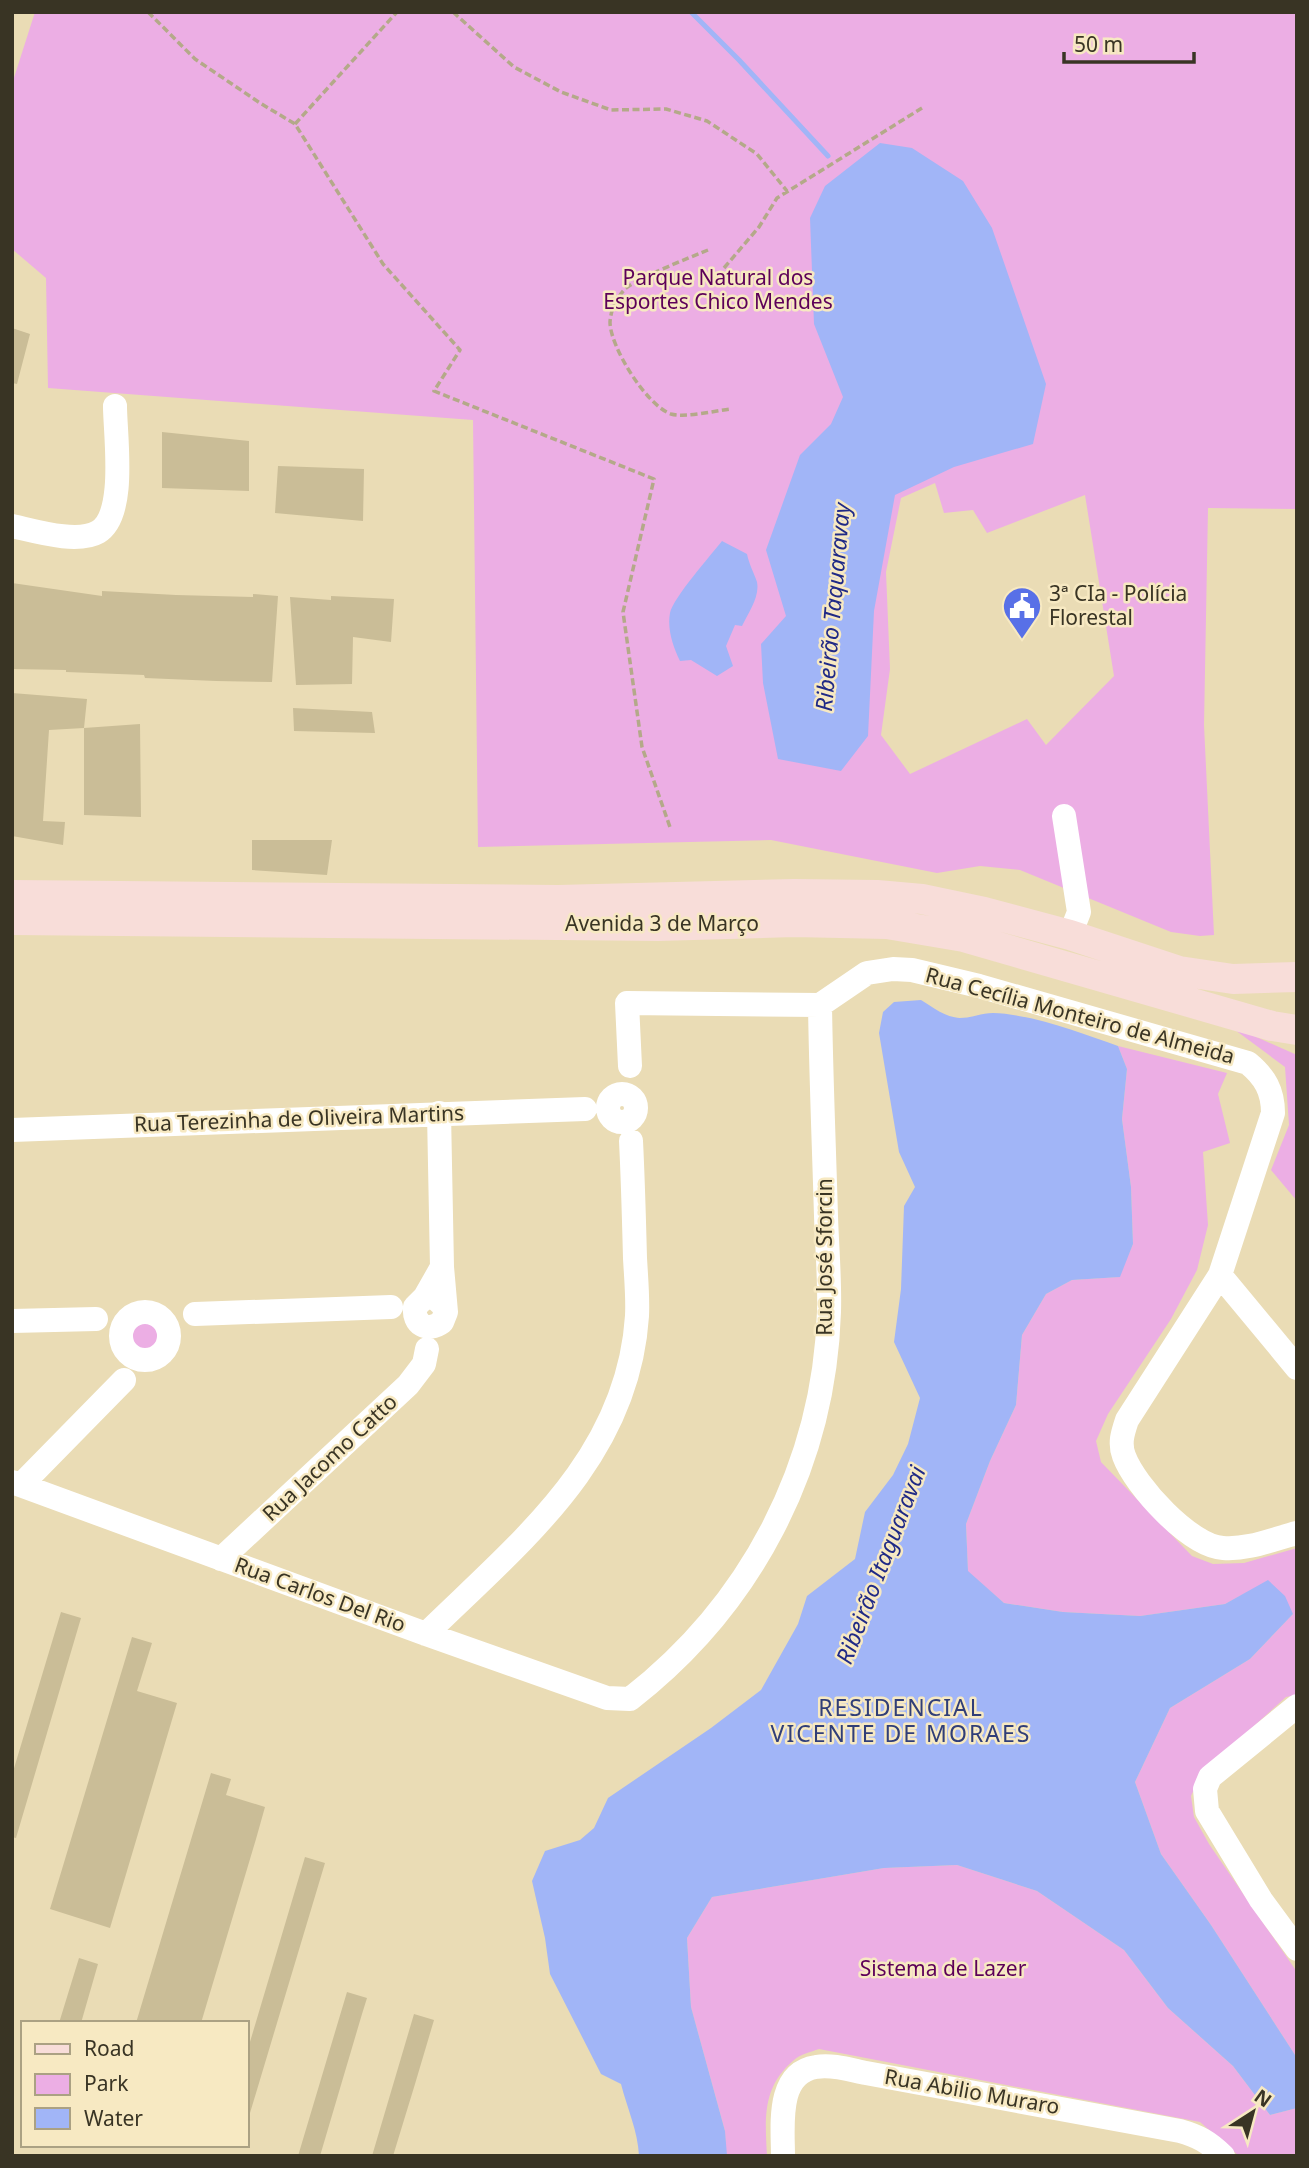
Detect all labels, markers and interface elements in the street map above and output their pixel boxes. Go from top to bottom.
scale bar [1064,21,1194,65]
text: 50 m [1074,30,1123,58]
park label: Parque Natural dos Esportes Chico Mendes [603,263,833,315]
water label: Ribeirão Taquaravay [807,500,857,713]
place label: 3ª CIa - Polícia Florestal [1049,579,1187,631]
public building icon: 3ª CIa - Polícia Florestal [1001,585,1043,640]
street label: Avenida 3 de Março [565,909,759,937]
street label: Rua Cecília Monteiro de Almeida [923,960,1238,1070]
street label: Rua Terezinha de Oliveira Martins [134,1098,464,1138]
street label: Rua José Sforcin [810,1178,838,1336]
street label: Rua Jacomo Catto [256,1388,403,1527]
water label: Ribeirão Itaguaravai [828,1460,933,1668]
street label: Rua Carlos Del Rio [231,1550,410,1638]
district label: RESIDENCIAL VICENTE DE MORAES [771,1691,1031,1749]
park label: Sistema de Lazer [860,1954,1027,1982]
legend [21,2021,248,2147]
text: Road [84,2034,134,2062]
street label: Rua Abilio Muraro [883,2062,1062,2120]
text: Park [84,2069,129,2097]
north arrow [1218,2077,1288,2147]
text: N [1249,2083,1277,2113]
text: Water [84,2104,143,2132]

